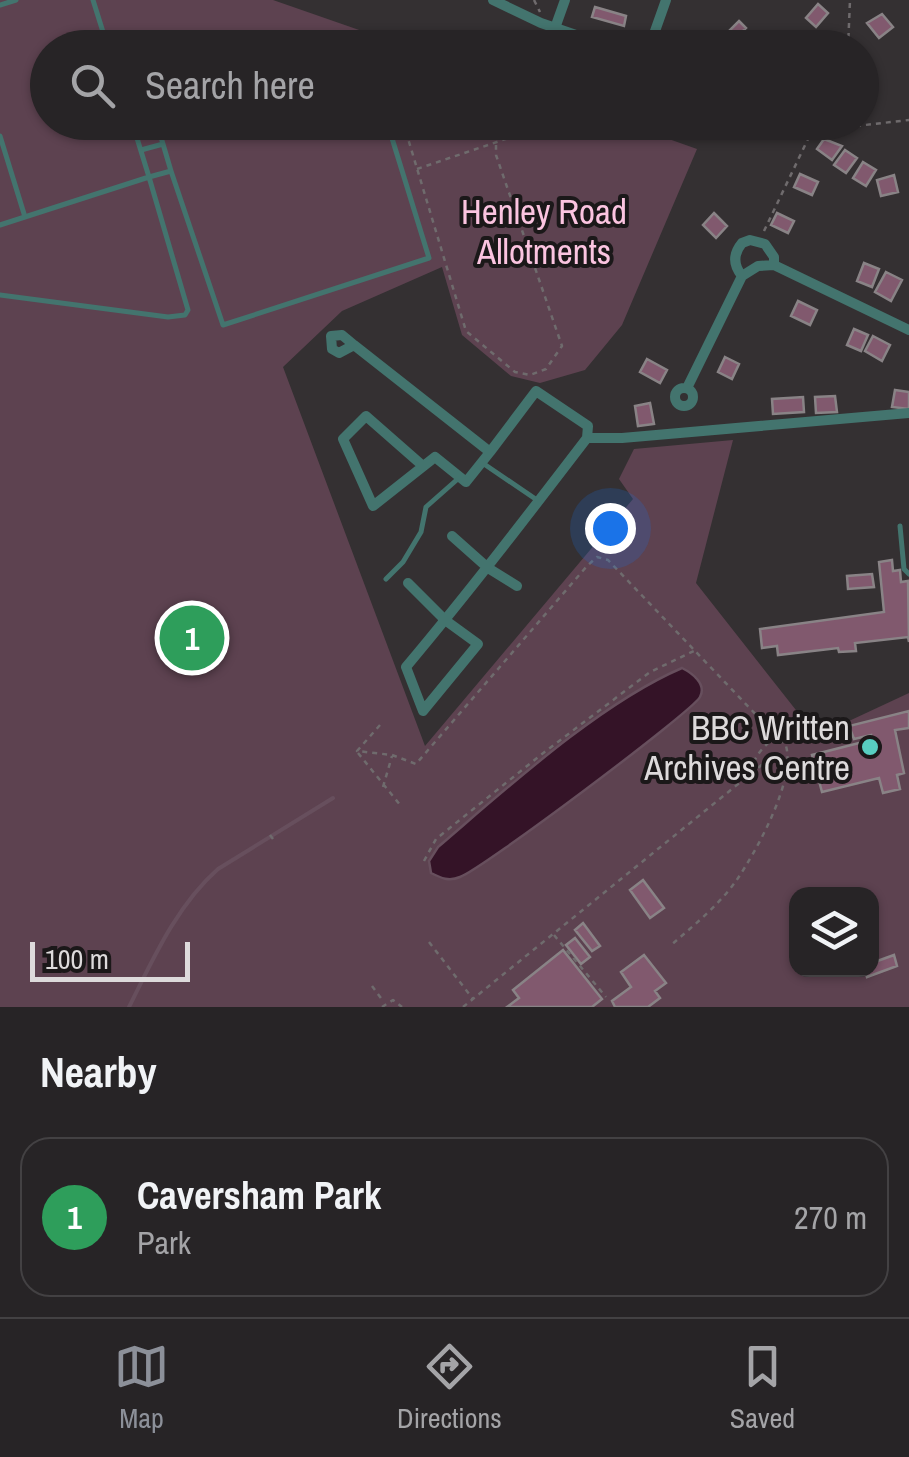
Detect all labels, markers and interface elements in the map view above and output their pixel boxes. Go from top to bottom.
search box [30,30,879,140]
icon: search [65,58,120,113]
text: Search here [145,60,315,111]
park label: Henley Road Allotments [461,188,627,275]
your location [585,503,636,554]
pin: 1 [160,600,224,676]
place label: BBC Written Archives Centre [643,704,850,791]
marker: BBC Written Archives Centre [859,736,881,758]
map controls [789,887,879,977]
button: layers [789,887,879,977]
scale bar [30,937,190,981]
text: 100 m [45,940,109,978]
text: Nearby [40,1044,157,1100]
text: Caversham Park [137,1170,381,1221]
text: 1 [67,1196,82,1239]
text: 270 m [794,1196,867,1239]
text: Park [137,1221,191,1264]
tab: Map [114,1339,169,1437]
tab: Directions [397,1339,502,1437]
tab: Saved [730,1339,795,1437]

